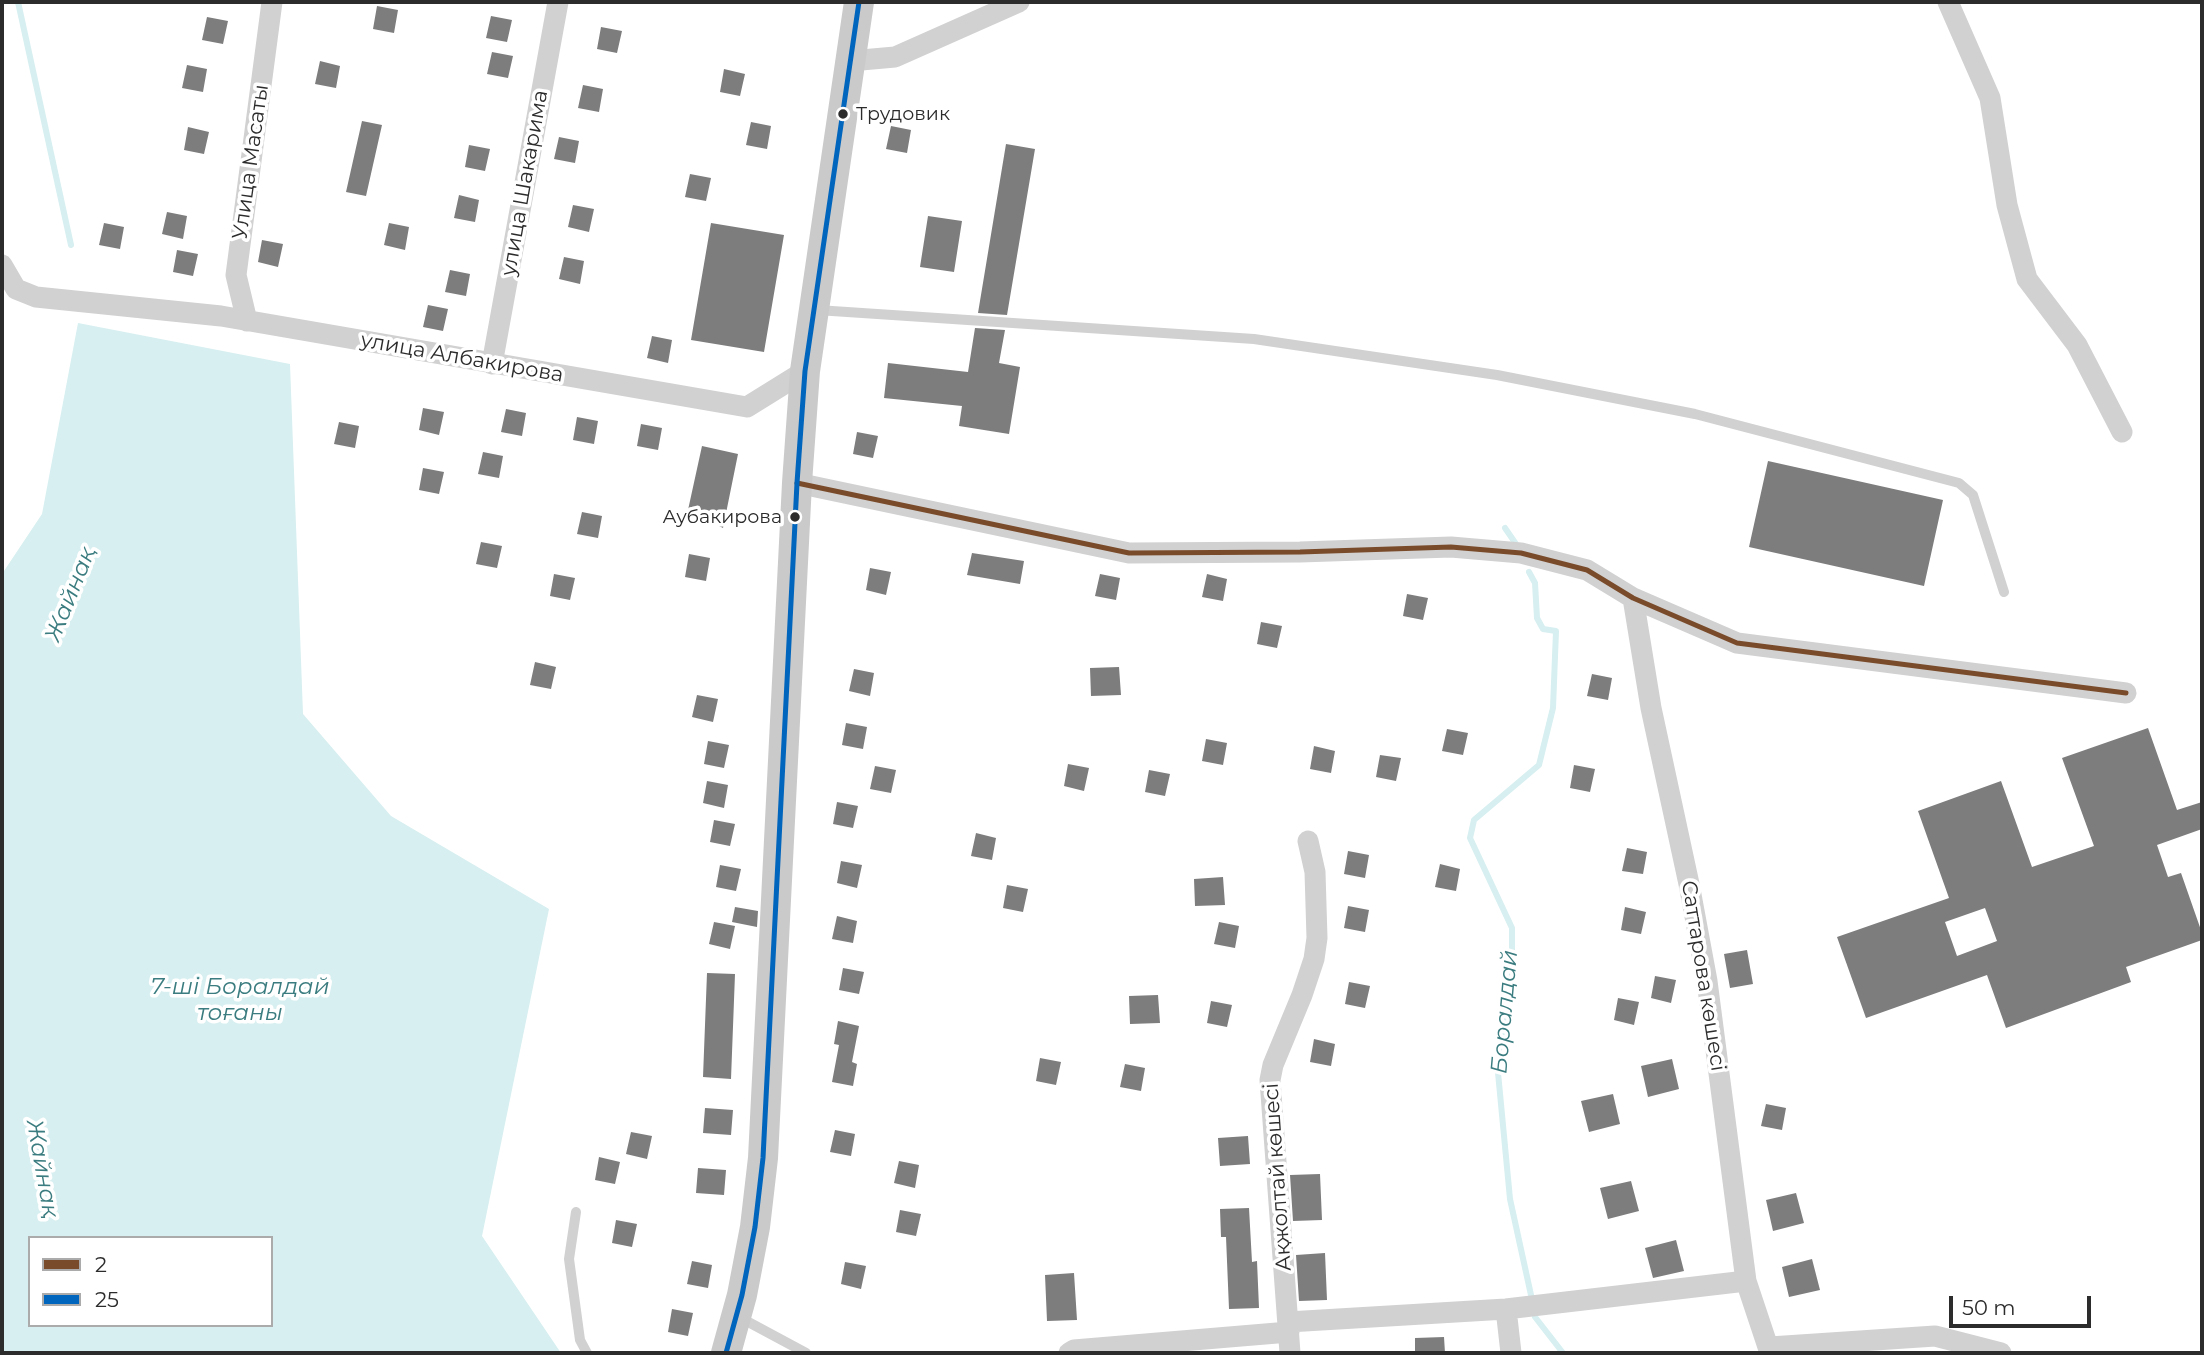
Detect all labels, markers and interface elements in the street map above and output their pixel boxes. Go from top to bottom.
street label: Улица Масаты [228,83,274,241]
street label: улица Шакарима [496,88,554,278]
place label: Трудовик [856,103,950,125]
marker: Трудовик [836,107,850,121]
street label: улица Албакирова [359,328,565,388]
place label: Аубакирова [663,506,782,528]
marker: Аубакирова [788,510,802,524]
water label: Жайнақ [39,542,103,646]
street label: Саттарова көшесі [1675,879,1731,1073]
water label: Боралдай [1486,949,1524,1075]
water label: 7-ші Боралдай тоғаны [150,973,330,1027]
street label: Ақжолтай көшесі [1259,1082,1297,1272]
water label: Жайнақ [20,1117,64,1221]
legend [28,1236,273,1327]
text: 2 [95,1252,107,1277]
scale bar [1952,1282,2094,1326]
text: 25 [95,1287,119,1312]
text: 50 m [1962,1295,2016,1320]

